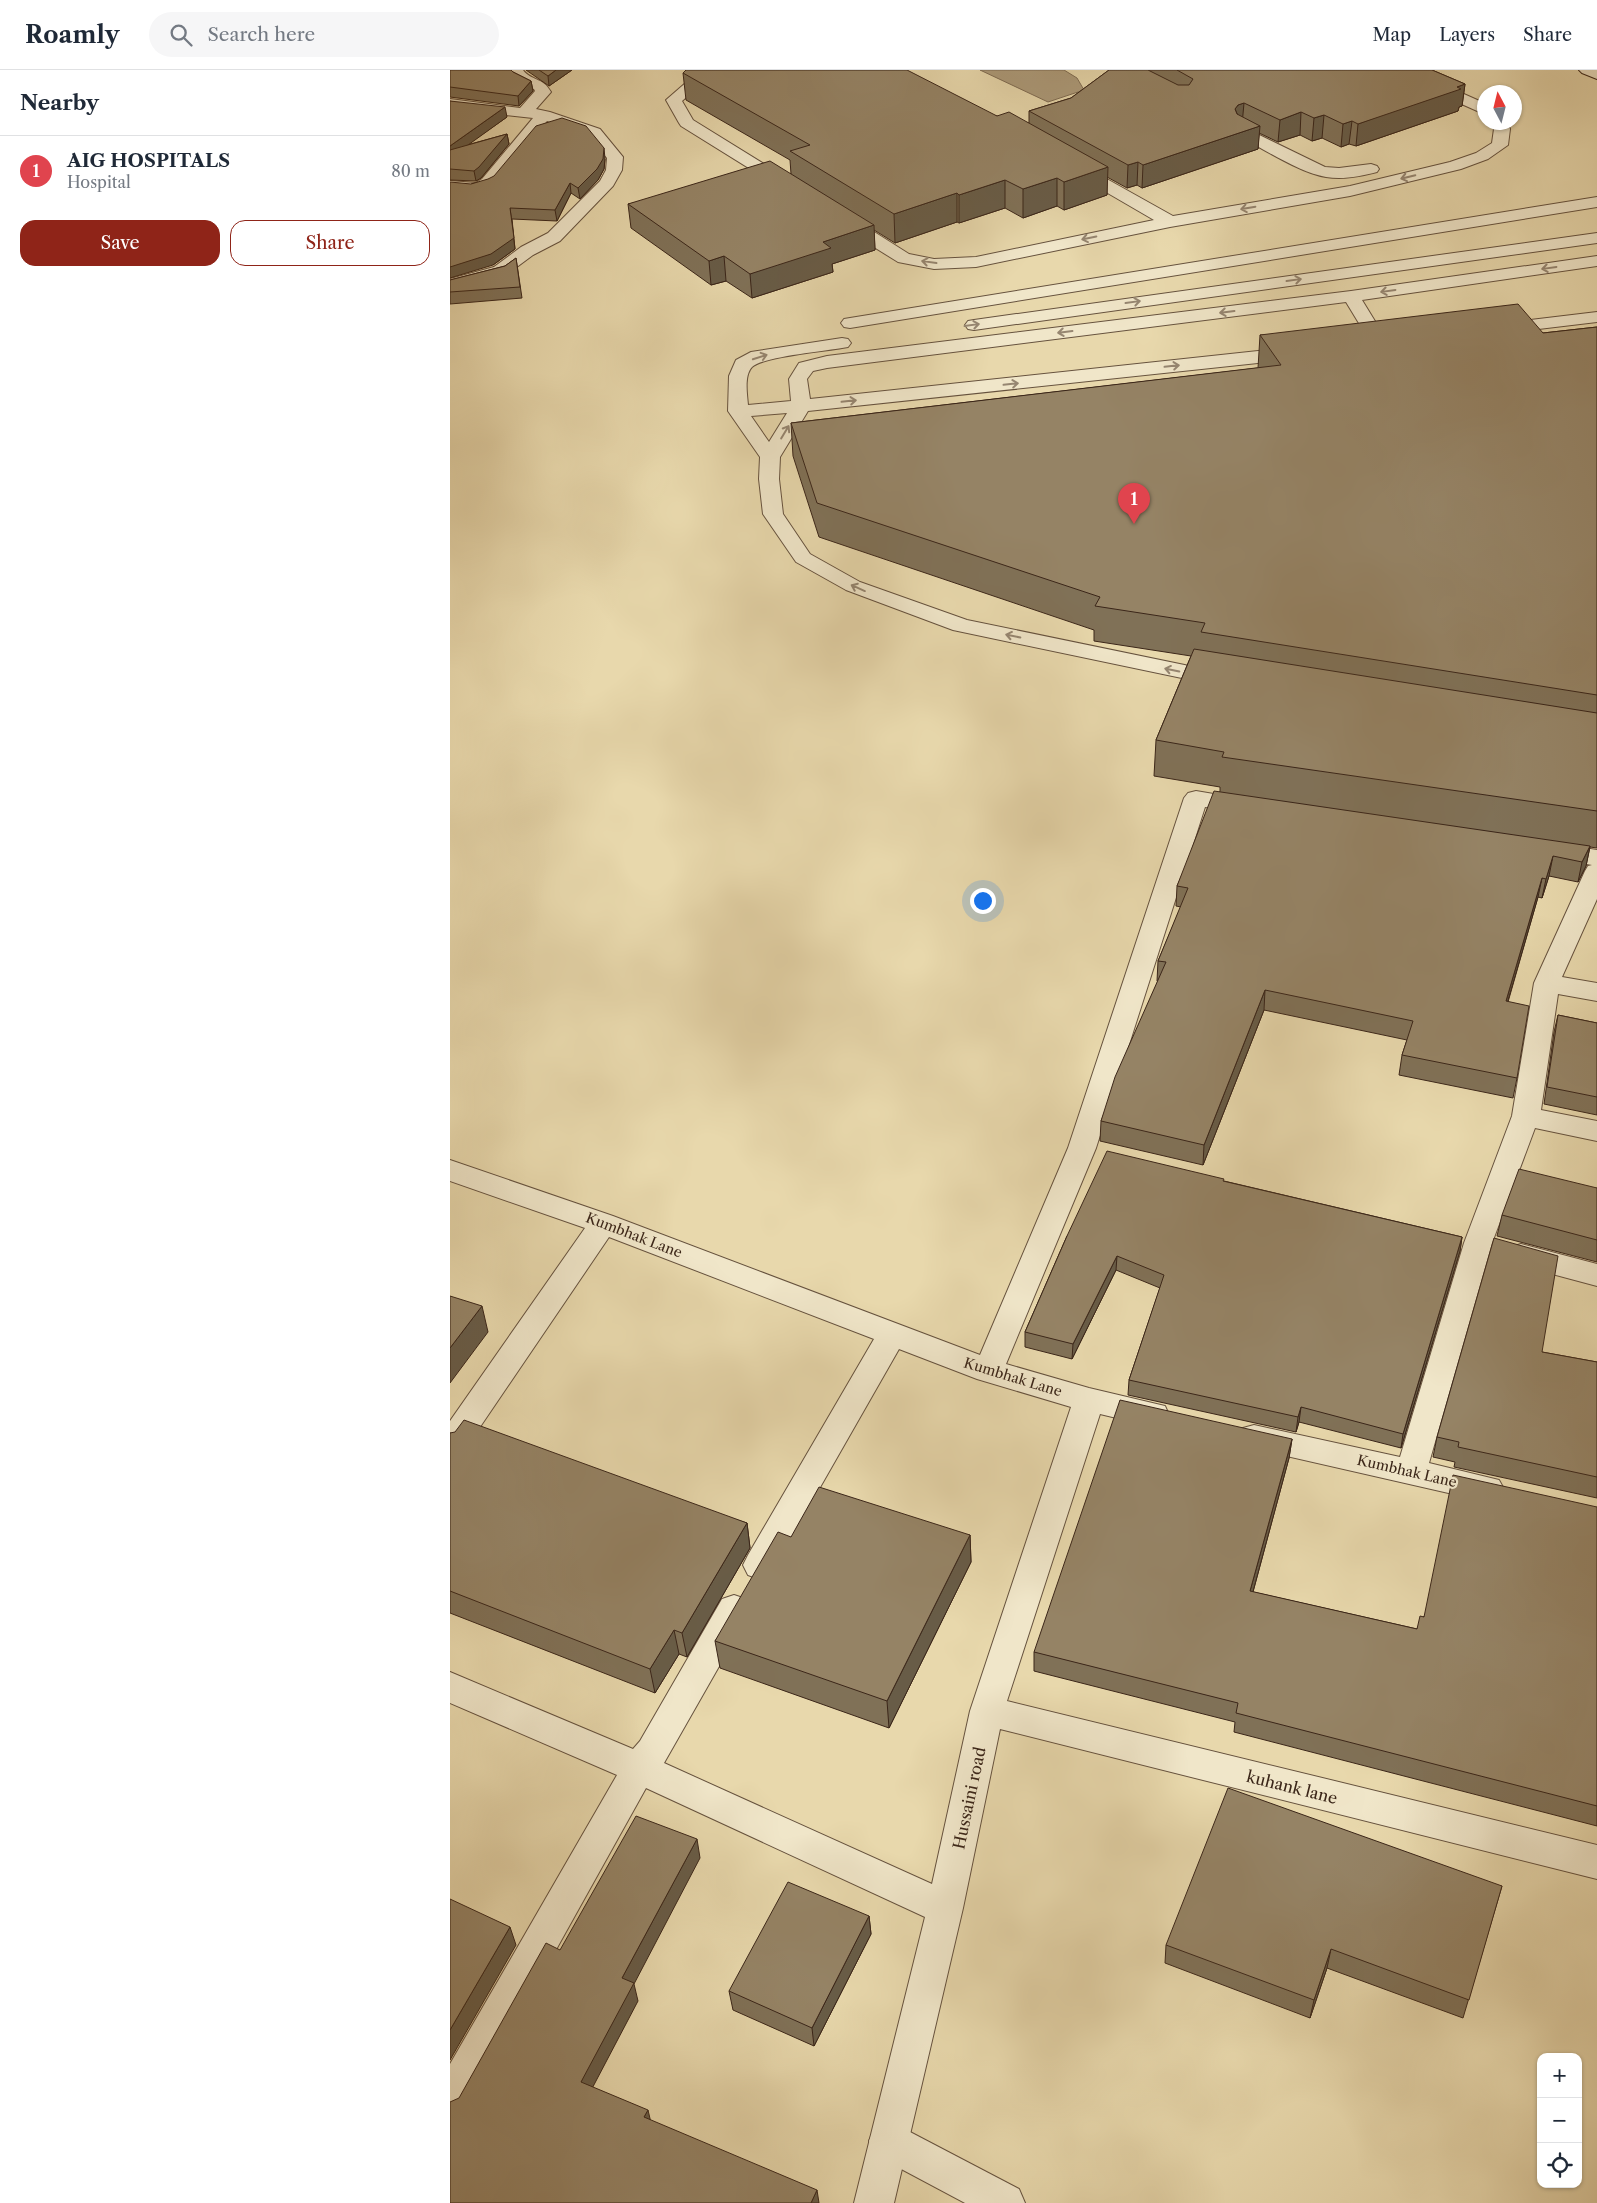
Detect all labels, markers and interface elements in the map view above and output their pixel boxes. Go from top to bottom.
search box [149,12,499,57]
text: Roamly [25,20,119,49]
icon: search [167,21,195,49]
text: Search here [207,23,315,46]
text: Map [1373,24,1411,46]
text: Layers [1439,24,1495,46]
text: Share [1523,24,1572,46]
north arrow [1477,85,1522,130]
text: Nearby [20,90,99,115]
text: AIG HOSPITALS [67,149,230,172]
text: 1 [32,161,40,181]
text: 80 m [391,161,430,181]
text: Hospital [67,172,131,192]
one-way arrow [1400,173,1416,182]
one-way arrow [1241,204,1257,214]
button: Save [20,220,220,266]
button: Share [230,220,430,266]
one-way arrow [1081,234,1097,244]
one-way arrow [921,257,937,267]
one-way arrow [1541,263,1557,273]
one-way arrow [1286,275,1302,285]
one-way arrow [1380,286,1396,296]
one-way arrow [1125,297,1141,307]
one-way arrow [1219,307,1235,317]
one-way arrow [964,320,980,330]
one-way arrow [1058,327,1074,337]
one-way arrow [751,351,767,361]
one-way arrow [1164,361,1180,371]
one-way arrow [1003,379,1019,389]
one-way arrow [841,396,857,406]
one-way arrow [781,425,791,439]
pin: 1 [1118,483,1150,524]
one-way arrow [851,583,866,592]
one-way arrow [1005,631,1021,641]
one-way arrow [1164,665,1180,674]
your location [970,888,996,914]
street label: Kumbhak Lane [583,1208,685,1262]
street label: Kumbhak Lane [962,1354,1064,1401]
street label: Kumbhak Lane [1355,1451,1459,1491]
street label: Hussaini road [948,1745,990,1851]
street label: kuhank lane [1244,1766,1340,1808]
map controls [1537,2053,1582,2188]
button: + [1537,2053,1582,2098]
button: − [1537,2098,1582,2143]
button: locate [1537,2143,1582,2188]

